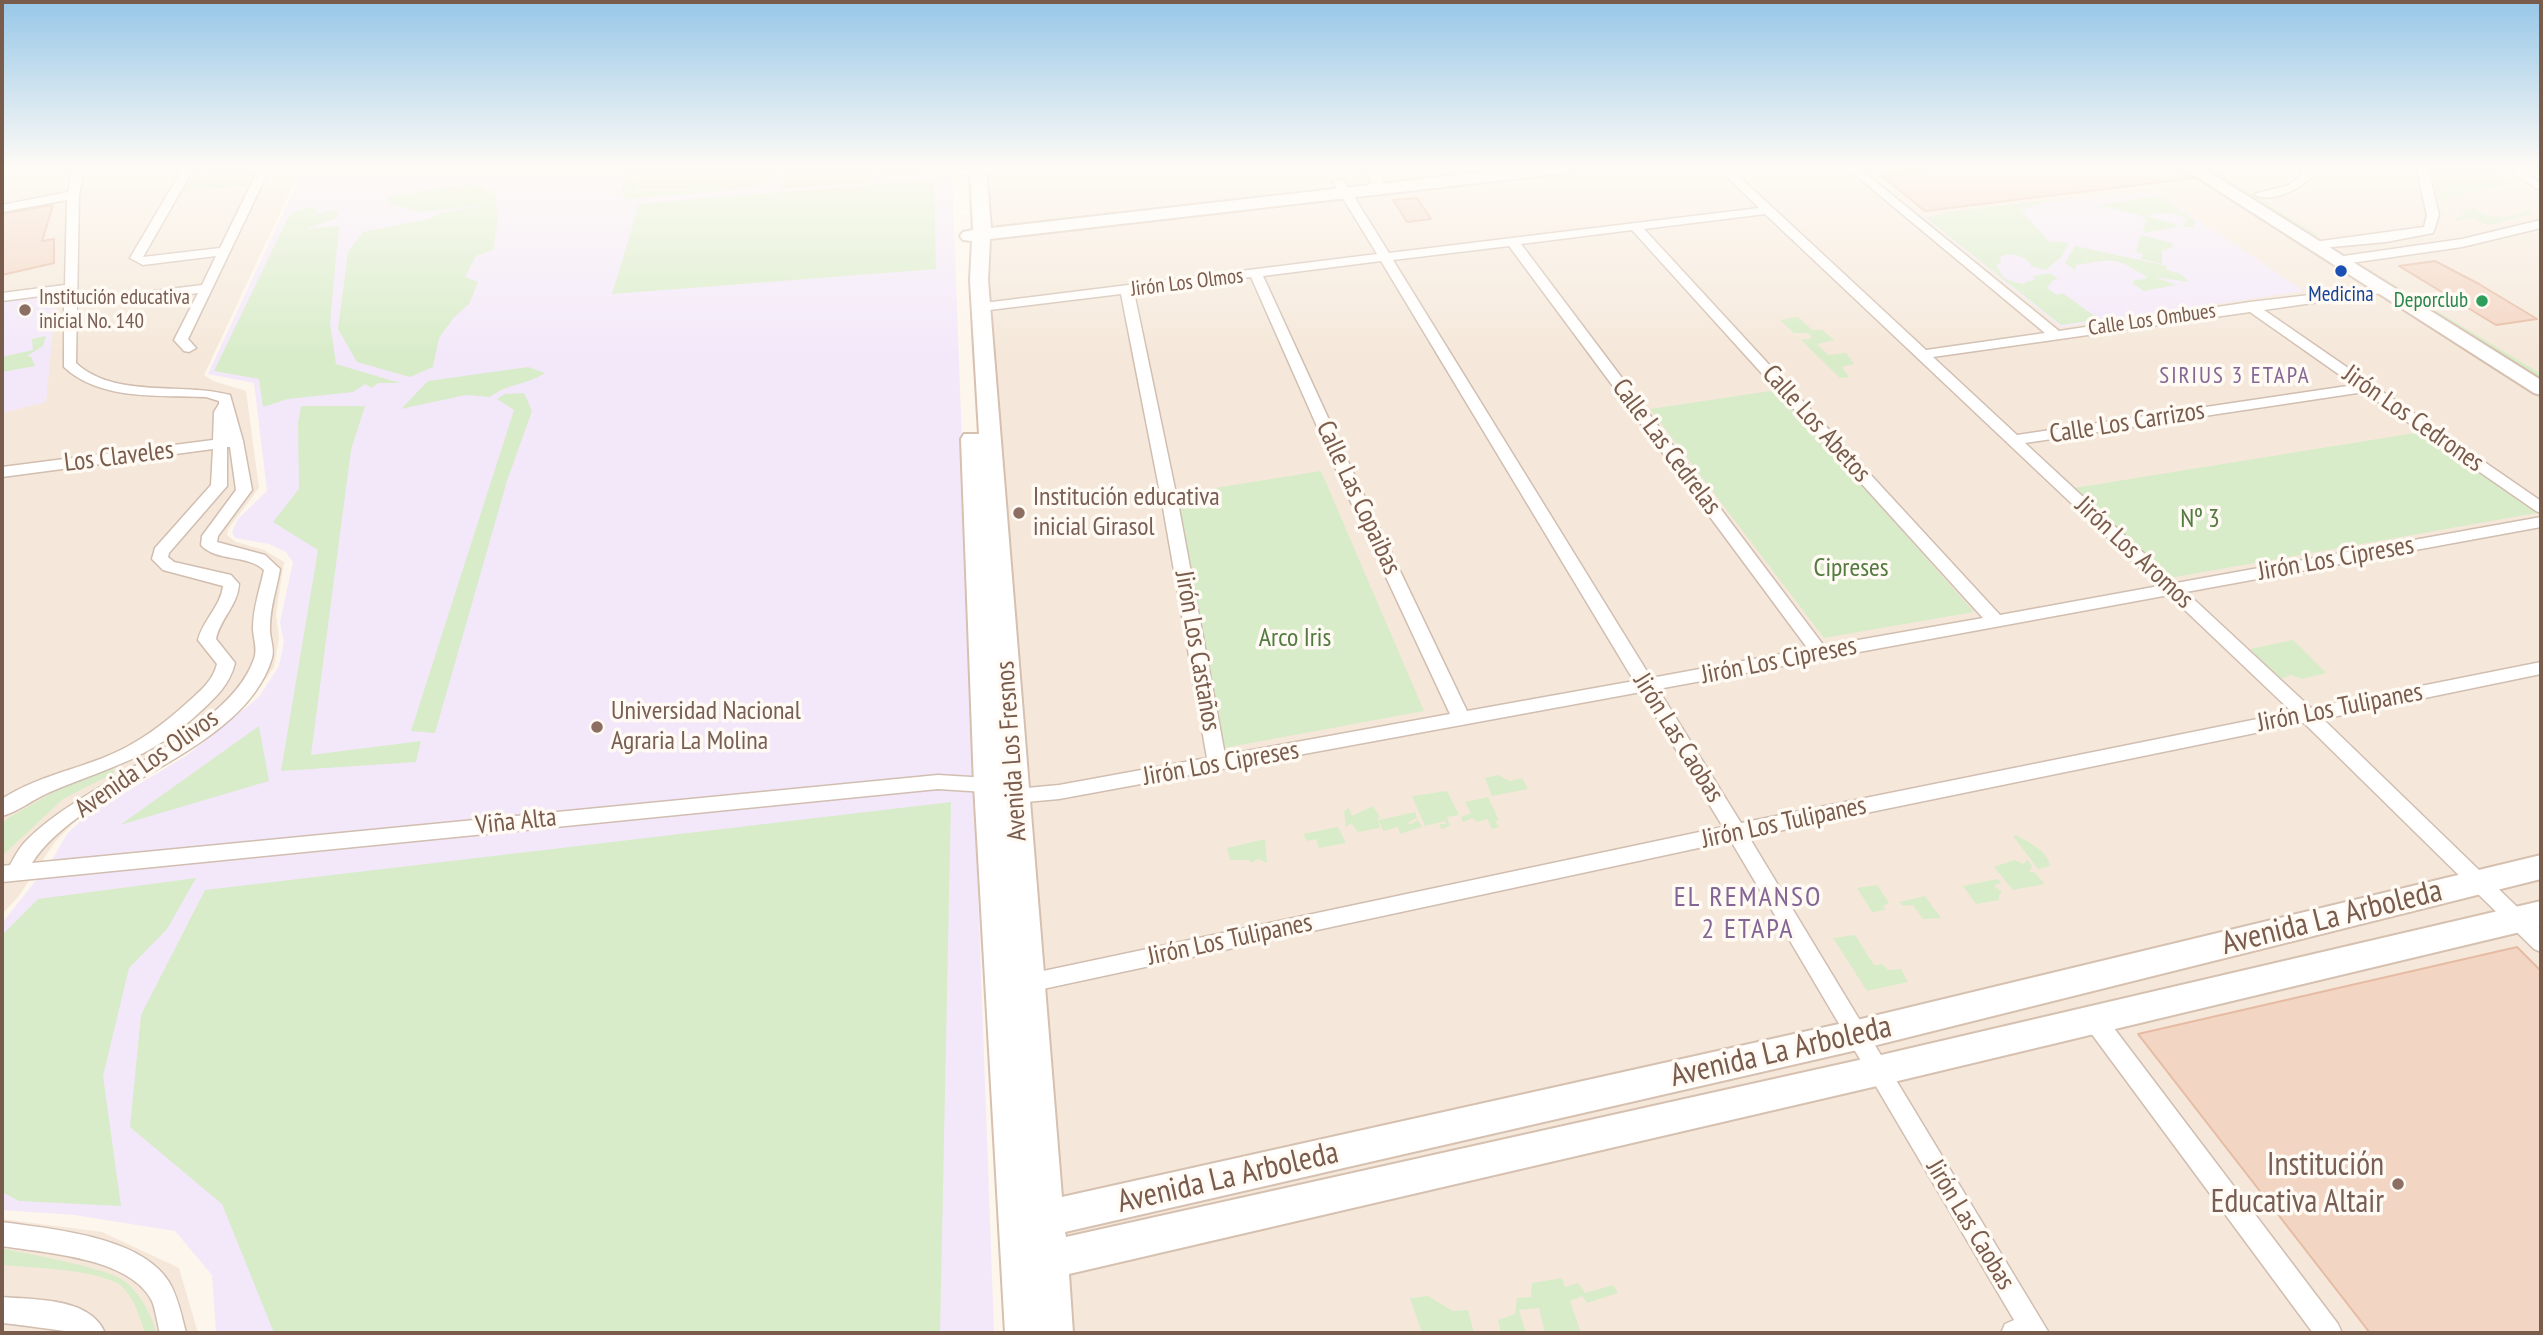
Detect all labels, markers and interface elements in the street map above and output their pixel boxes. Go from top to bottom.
marker: Medicina [2333,263,2349,279]
street label: Jirón Los Olmos [1129,264,1245,302]
place label: Medicina [2308,282,2374,308]
place label: Institución educativa inicial No. 140 [39,285,190,335]
place label: Deporclub [2394,288,2468,314]
marker: Deporclub [2474,293,2490,309]
street label: Calle Los Ombues [2087,299,2217,341]
marker: Institución educativa inicial No. 140 [17,302,33,318]
street label: Calle Los Abetos [1755,359,1877,489]
street label: Jirón Los Cedrones [2337,359,2489,479]
district label: SIRIUS 3 ETAPA [2161,362,2309,390]
street label: Calle Las Cedrelas [1605,373,1727,521]
street label: Calle Los Carrizos [2047,395,2207,451]
street label: Calle Las Copaibas [1309,416,1407,580]
street label: Los Claveles [63,435,175,479]
place label: Institución educativa inicial Girasol [1033,482,1220,544]
street label: Jirón Los Aromos [2069,490,2199,616]
park label: Nº 3 [2180,504,2220,536]
marker: Institución educativa inicial Girasol [1011,505,1027,521]
street label: Jirón Los Cipreses [2256,530,2416,588]
park label: Cipreses [1813,553,1889,585]
street label: Jirón Los Castaños [1168,568,1226,734]
park label: Arco Iris [1259,623,1331,655]
street label: Jirón Los Cipreses [1699,631,1859,691]
street label: Avenida Los Fresnos [990,660,1034,842]
street label: Jirón Las Caobas [1626,668,1730,808]
street label: Jirón Los Tulipanes [2255,677,2425,739]
place label: Universidad Nacional Agraria La Molina [611,696,801,758]
street label: Avenida Los Olivos [69,703,225,825]
marker: Universidad Nacional Agraria La Molina [589,719,605,735]
street label: Jirón Los Cipreses [1141,735,1301,793]
street label: Jirón Los Tulipanes [1699,790,1869,856]
street label: Viña Alta [474,802,558,842]
street label: Avenida La Arboleda [2218,872,2446,964]
district label: EL REMANSO 2 ETAPA [1675,881,1821,947]
street label: Jirón Los Tulipanes [1145,907,1315,973]
street label: Avenida La Arboleda [1667,1008,1895,1096]
street label: Avenida La Arboleda [1114,1134,1342,1222]
place label: Institución Educativa Altair [2211,1147,2384,1222]
street label: Jirón Las Caobas [1919,1154,2021,1296]
marker: Institución Educativa Altair [2390,1176,2406,1192]

